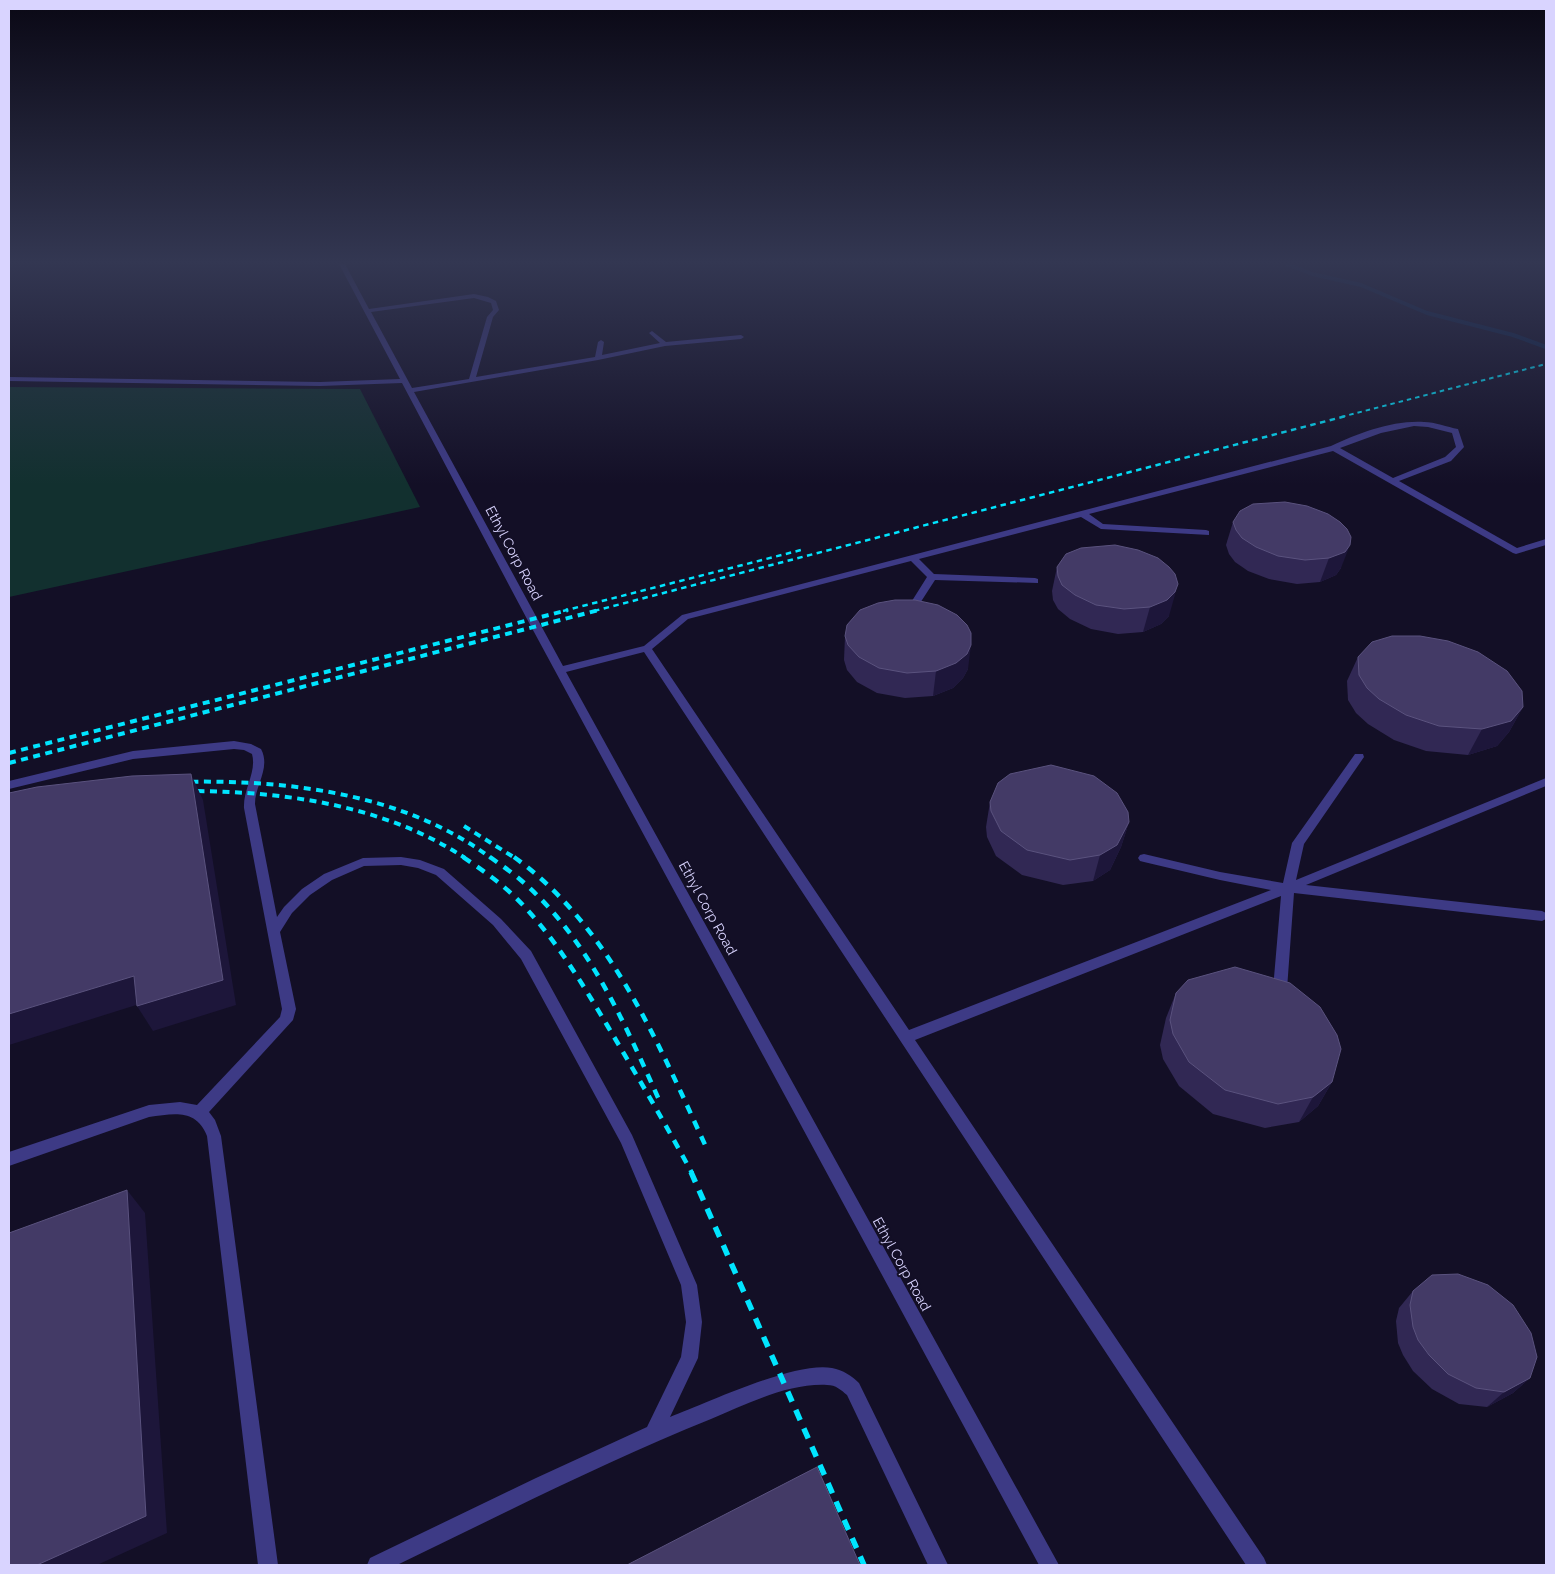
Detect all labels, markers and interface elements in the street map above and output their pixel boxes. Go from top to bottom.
street label: Ethyl Corp Road [482,503,546,603]
street label: Ethyl Corp Road [676,859,740,957]
street label: Ethyl Corp Road [870,1215,934,1313]

